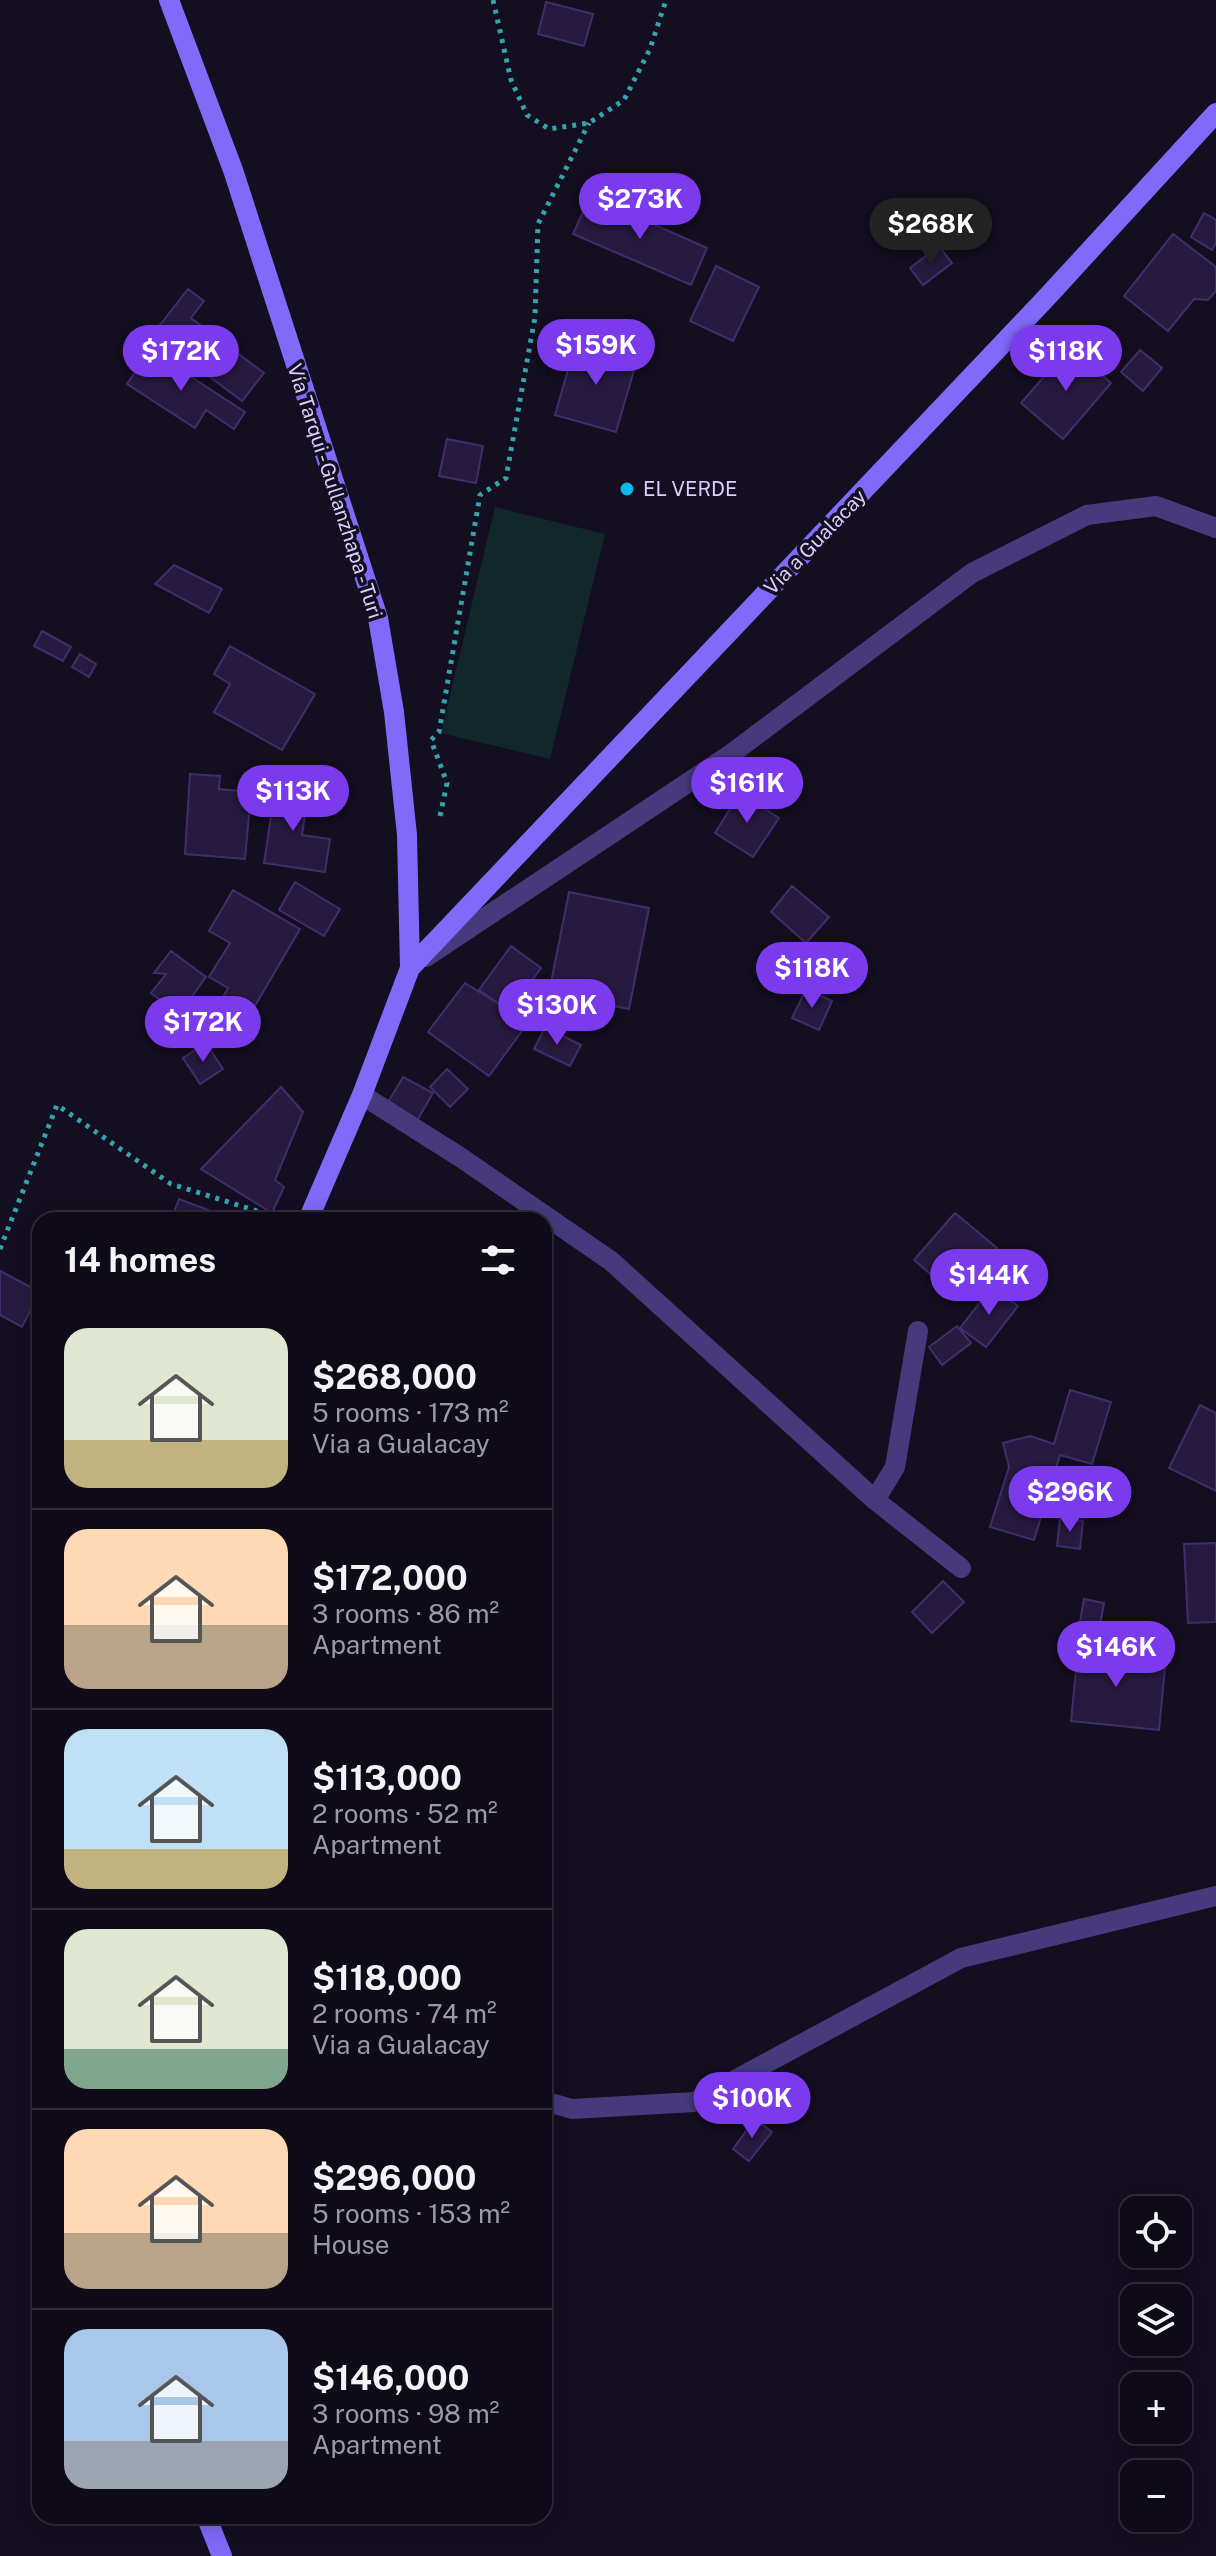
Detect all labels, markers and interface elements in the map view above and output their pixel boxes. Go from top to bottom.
pin: $273K [584,173,696,241]
text: $273K [597,183,683,214]
pin: $268K [875,198,987,266]
text: $268K [887,208,975,239]
pin: $159K [540,319,652,387]
pin: $172K [125,325,237,393]
pin: $118K [1010,325,1122,393]
text: $159K [555,329,637,360]
text: $172K [141,335,221,366]
text: $118K [1028,335,1104,366]
street label: Vía Tarqui - Gullanzhapa - Turi [282,361,388,621]
place label: EL VERDE [643,477,737,501]
marker: EL VERDE [618,480,636,498]
street label: Via a Gualacay [759,484,871,600]
pin: $161K [691,757,803,825]
pin: $113K [237,765,349,833]
text: $161K [709,767,785,798]
text: $113K [255,775,331,806]
pin: $118K [756,942,868,1010]
text: $118K [774,952,850,983]
pin: $130K [501,979,613,1047]
text: $130K [516,989,598,1020]
pin: $172K [147,996,259,1064]
text: $172K [163,1006,243,1037]
icon: filters [476,1238,520,1282]
text: 14 homes [64,1240,216,1280]
pin: $144K [933,1249,1045,1317]
text: $144K [948,1259,1030,1290]
text: $268,000 [312,1357,477,1397]
icon: home [128,1360,224,1456]
text: 5 rooms · 173 m² [312,1397,509,1428]
text: Via a Gualacay [312,1428,490,1459]
pin: $296K [1014,1466,1126,1534]
text: $296K [1026,1476,1114,1507]
text: $172,000 [312,1558,468,1598]
icon: home [128,1561,224,1657]
text: 3 rooms · 86 m² [312,1598,499,1629]
pin: $146K [1060,1621,1172,1689]
text: Apartment [312,1629,442,1660]
text: $146K [1075,1631,1157,1662]
text: $113,000 [312,1758,462,1798]
icon: home [128,1761,224,1857]
text: 2 rooms · 52 m² [312,1798,498,1829]
text: Apartment [312,1829,442,1860]
text: $118,000 [312,1958,462,1998]
icon: home [128,1961,224,2057]
text: 2 rooms · 74 m² [312,1998,497,2029]
text: Via a Gualacay [312,2029,490,2060]
pin: $100K [696,2072,808,2140]
text: $100K [712,2082,792,2113]
text: $296,000 [312,2158,476,2198]
icon: home [128,2161,224,2257]
map controls [1120,2196,1192,2532]
button: locate [1120,2196,1192,2268]
text: 5 rooms · 153 m² [312,2198,510,2229]
text: House [312,2229,389,2260]
button: layers [1120,2284,1192,2356]
text: $146,000 [312,2358,469,2398]
icon: home [128,2361,224,2457]
button: + [1120,2372,1192,2444]
text: 3 rooms · 98 m² [312,2398,499,2429]
text: Apartment [312,2429,442,2460]
button: − [1120,2460,1192,2532]

